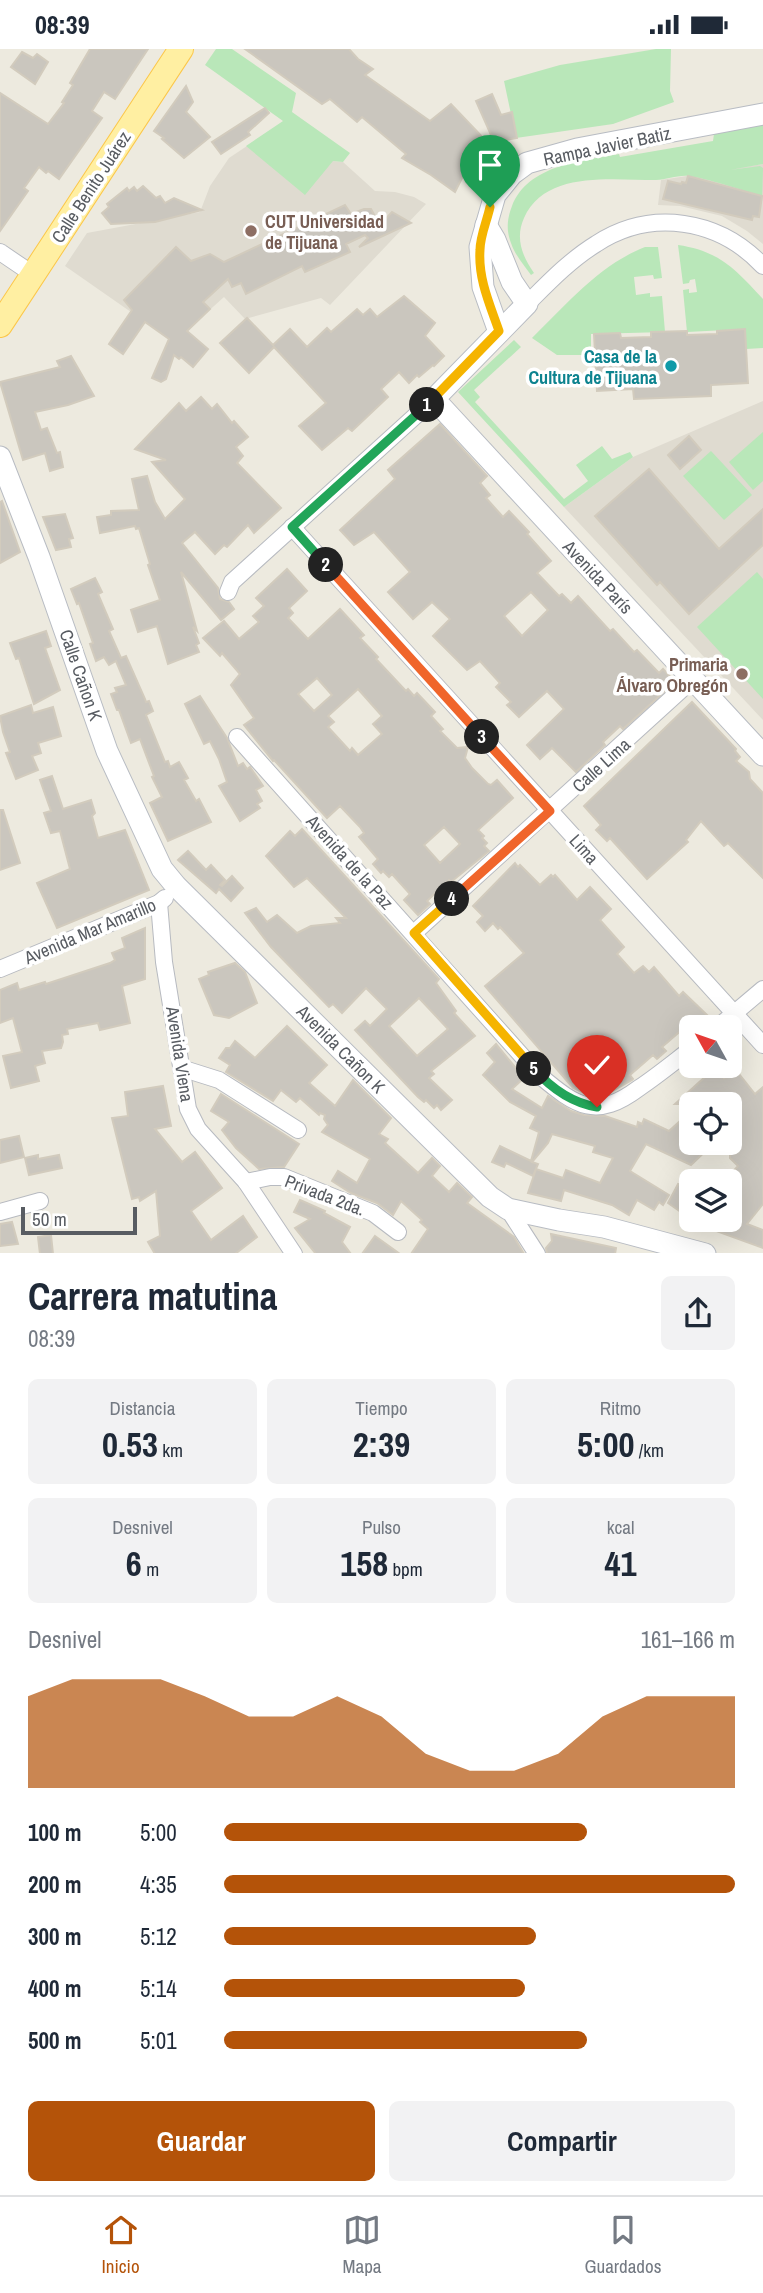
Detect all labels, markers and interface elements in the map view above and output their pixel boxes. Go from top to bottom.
text: 08:39 [35,7,90,42]
street label: Rampa Javier Batiz [541,120,673,172]
street label: Calle Benito Juárez [45,126,137,248]
pin [460,135,520,207]
icon: arrive [471,146,509,184]
place label: CUT Universidad de Tijuana [265,209,384,255]
marker: CUT Universidad de Tijuana [243,223,259,239]
place label: Casa de la Cultura de Tijuana [528,344,658,390]
marker: Casa de la Cultura de Tijuana [663,358,679,374]
pin: 1 [410,387,444,423]
text: 1 [422,391,431,417]
street label: Avenida París [557,534,639,619]
pin: 2 [308,547,344,583]
text: 2 [321,551,330,577]
street label: Calle Cañon K [54,626,108,724]
place label: Primaria Álvaro Obregón [616,652,729,698]
marker: Primaria Álvaro Obregón [734,666,750,682]
pin: 3 [464,719,500,755]
text: 3 [477,723,486,749]
street label: Calle Lima [566,732,636,798]
street label: Avenida de la Paz [300,808,399,915]
street label: Lima [564,828,604,870]
pin: 4 [434,881,470,917]
text: 4 [447,885,456,911]
street label: Avenida Mar Amarillo [19,892,160,970]
street label: Avenida Cañon K [291,999,391,1099]
street label: Avenida Viena [160,1003,200,1104]
north arrow [679,1015,742,1078]
map controls [679,1015,742,1232]
pin [567,1035,627,1107]
icon: check [578,1046,616,1084]
pin: 5 [516,1051,552,1087]
text: 5 [529,1055,538,1081]
button: locate [679,1092,742,1155]
street label: Privada 2da. [281,1168,369,1222]
button: layers [679,1169,742,1232]
scale bar [21,1205,136,1236]
text: 50 m [32,1206,67,1232]
text: Carrera matutina [28,1271,277,1322]
button: share [661,1276,735,1350]
text: 08:39 [28,1323,75,1354]
text: Distancia [110,1395,175,1421]
text: Tiempo [355,1395,408,1421]
text: Ritmo [600,1395,641,1421]
text: 0.53 [102,1421,158,1468]
text: 2:39 [353,1421,410,1468]
text: 5:00 [577,1421,635,1468]
text: km [158,1437,183,1463]
text: /km [635,1437,664,1463]
text: Desnivel [112,1514,173,1540]
text: Pulso [362,1514,401,1540]
text: kcal [607,1514,634,1540]
text: 6 [126,1540,142,1587]
text: 158 [340,1540,388,1587]
text: 41 [605,1540,636,1587]
text: m [142,1556,159,1582]
text: bpm [388,1556,423,1582]
text: Desnivel [28,1624,101,1655]
text: 161–166 m [641,1624,735,1655]
text: 100 m [28,1817,81,1848]
text: 5:00 [140,1817,177,1848]
text: 200 m [28,1869,81,1900]
text: 4:35 [140,1869,177,1900]
text: 300 m [28,1921,81,1952]
text: 5:12 [140,1921,177,1952]
text: 400 m [28,1973,81,2004]
text: 5:14 [140,1973,177,2004]
text: 500 m [28,2025,81,2056]
text: 5:01 [140,2025,177,2056]
button: Guardar [28,2101,375,2181]
button: Compartir [389,2101,735,2181]
tab: Inicio [101,2211,140,2279]
tab: Mapa [343,2211,381,2279]
tab: Guardados [584,2211,662,2279]

